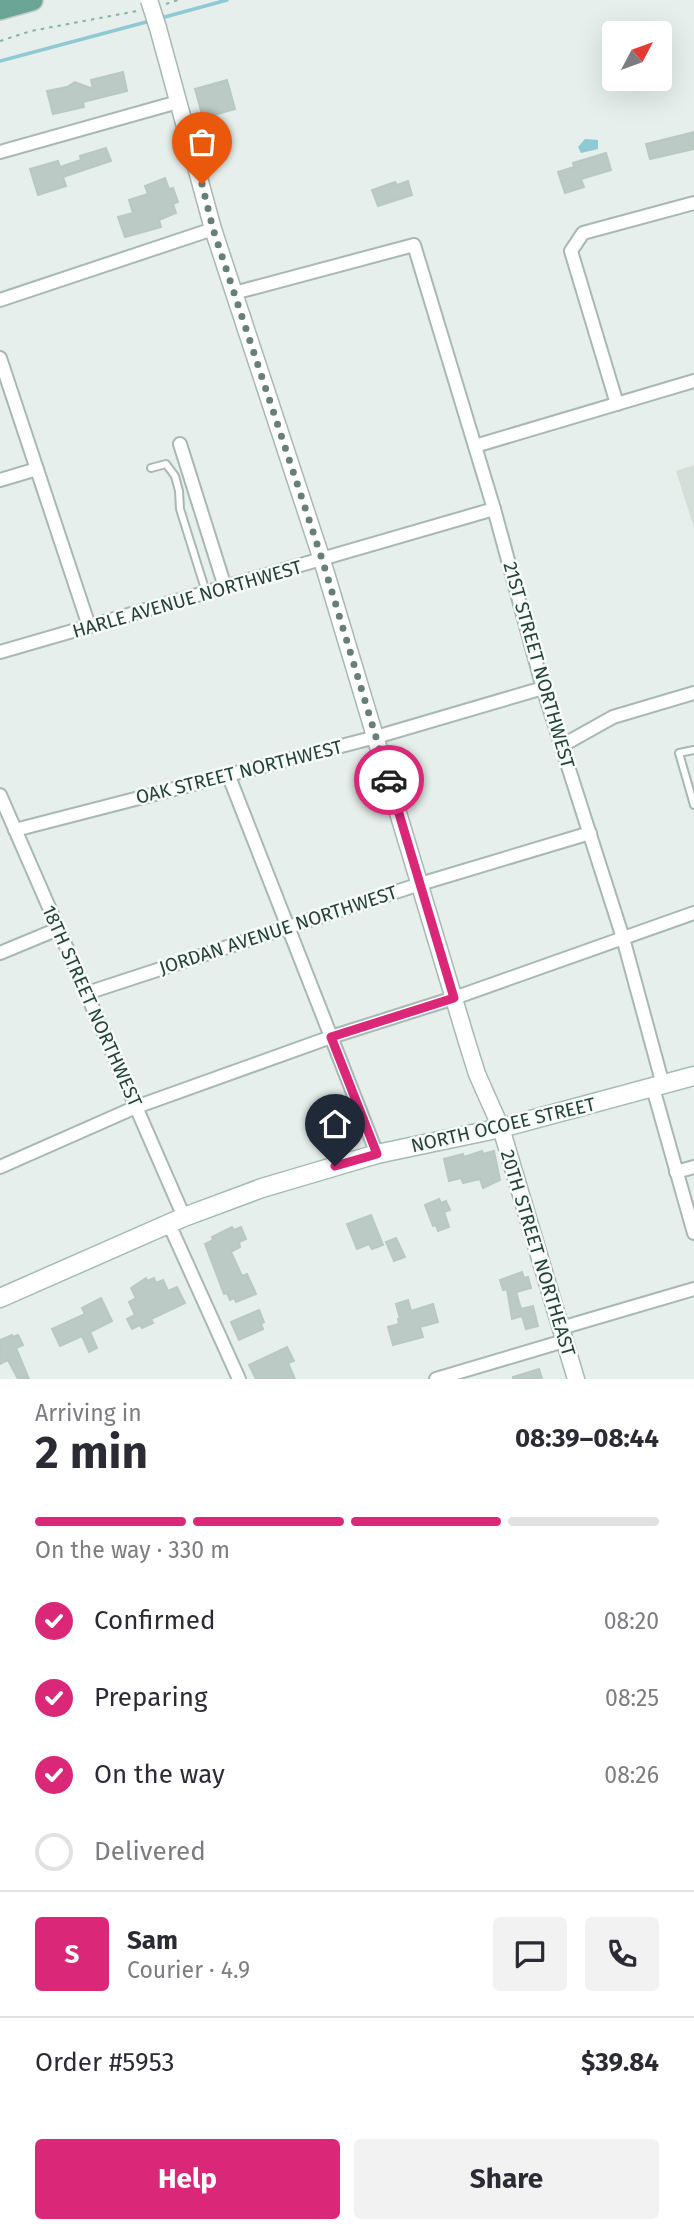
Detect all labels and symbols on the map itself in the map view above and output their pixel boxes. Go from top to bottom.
north arrow [602,21,672,91]
pin [172,112,232,184]
street label: HARLE AVENUE NORTHWEST [70,555,304,643]
street label: 21ST STREET NORTHWEST [498,559,580,771]
street label: OAK STREET NORTHWEST [133,735,345,809]
courier [354,745,424,815]
street label: JORDAN AVENUE NORTHWEST [156,881,400,979]
street label: 18TH STREET NORTHWEST [37,902,147,1110]
street label: NORTH OCOEE STREET [409,1093,598,1157]
pin [305,1094,365,1166]
street label: 20TH STREET NORTHEAST [496,1147,580,1359]

